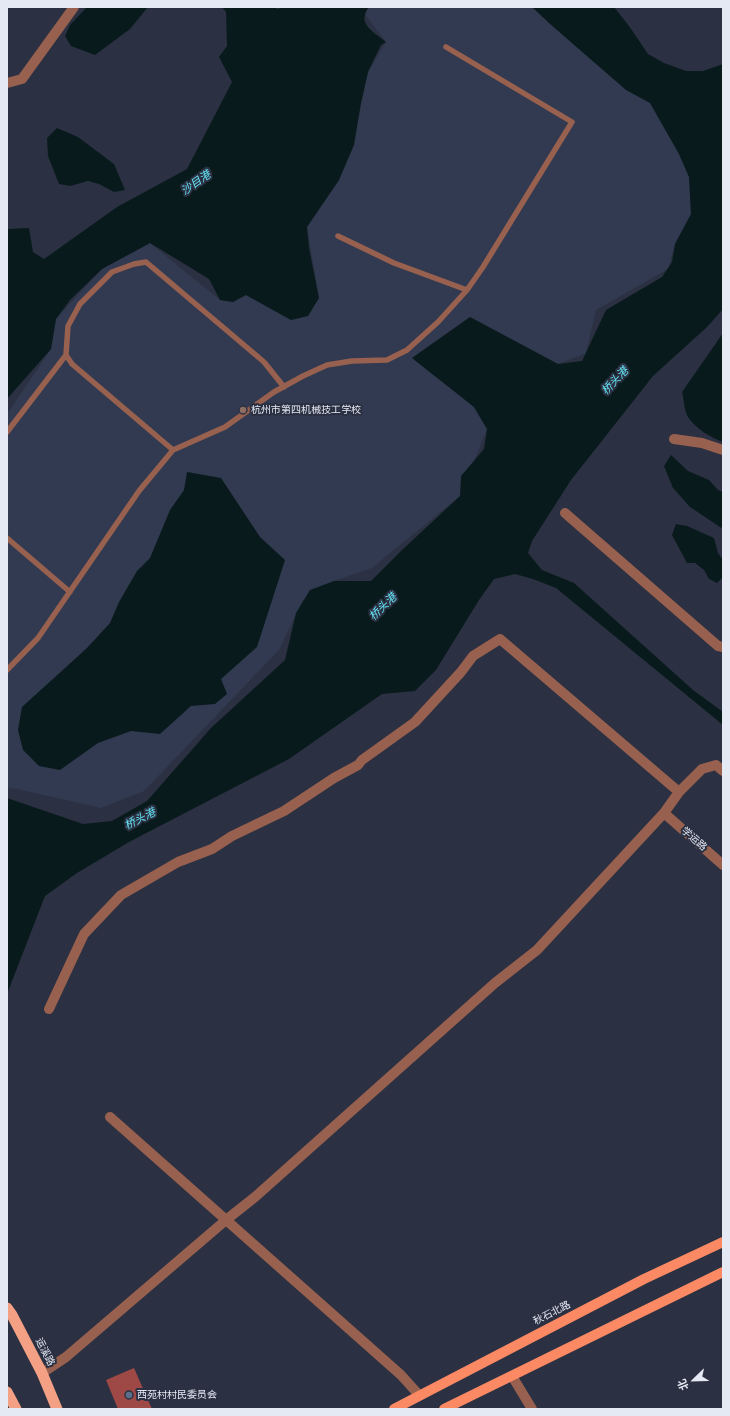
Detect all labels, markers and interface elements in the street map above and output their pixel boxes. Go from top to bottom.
water label: 沙目港 [179,168,213,198]
water label: 桥头港 [599,365,631,397]
place label: 杭州市第四机械技工学校 [251,404,361,416]
marker: 杭州市第四机械技工学校 [238,405,248,415]
water label: 桥头港 [367,591,399,623]
water label: 桥头港 [122,806,158,832]
street label: 学运路 [679,825,709,853]
street label: 秋石北路 [531,1299,573,1327]
street label: 运溪路 [33,1336,57,1368]
north arrow [674,1360,714,1400]
text: 北 [674,1377,692,1392]
place label: 西苑村村民委员会 [137,1389,217,1401]
marker: 西苑村村民委员会 [124,1390,134,1400]

